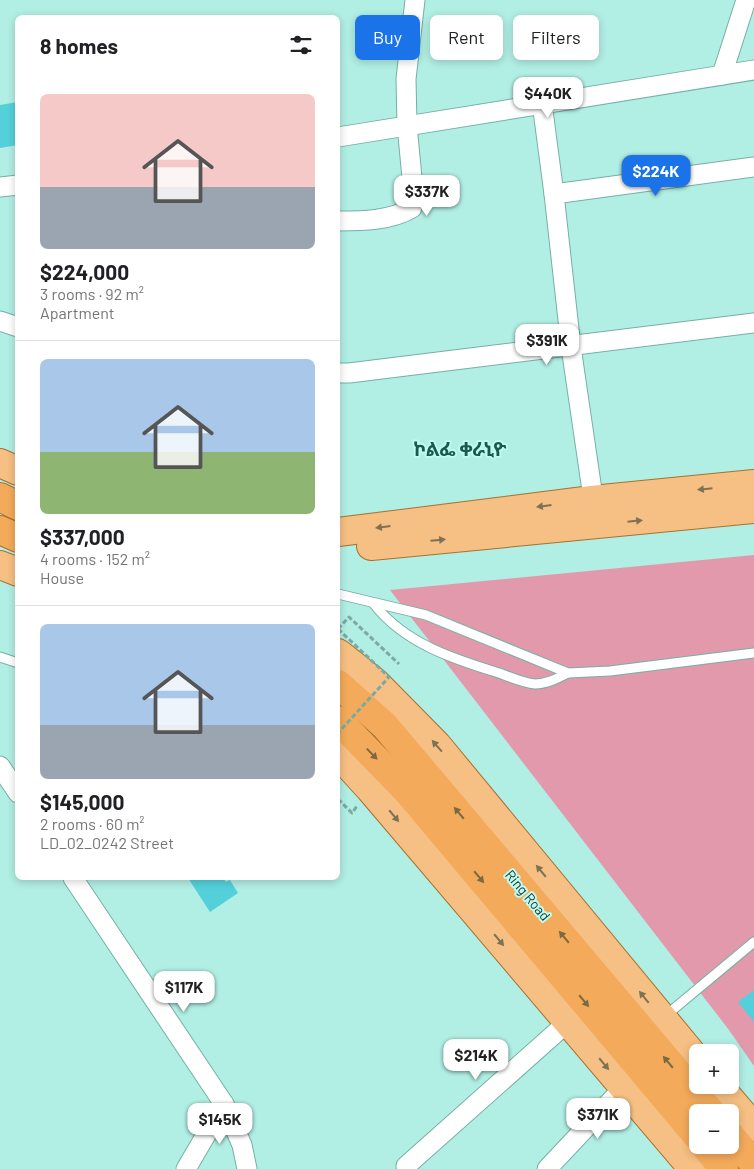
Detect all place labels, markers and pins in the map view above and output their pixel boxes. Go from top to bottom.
pin: $440K [513,76,583,119]
pin: $224K [621,154,691,197]
pin: $337K [392,174,462,217]
pin: $391K [512,324,582,366]
pin: $117K [149,970,219,1013]
pin: $214K [441,1038,511,1081]
pin: $371K [563,1098,633,1140]
pin: $145K [185,1102,255,1145]

